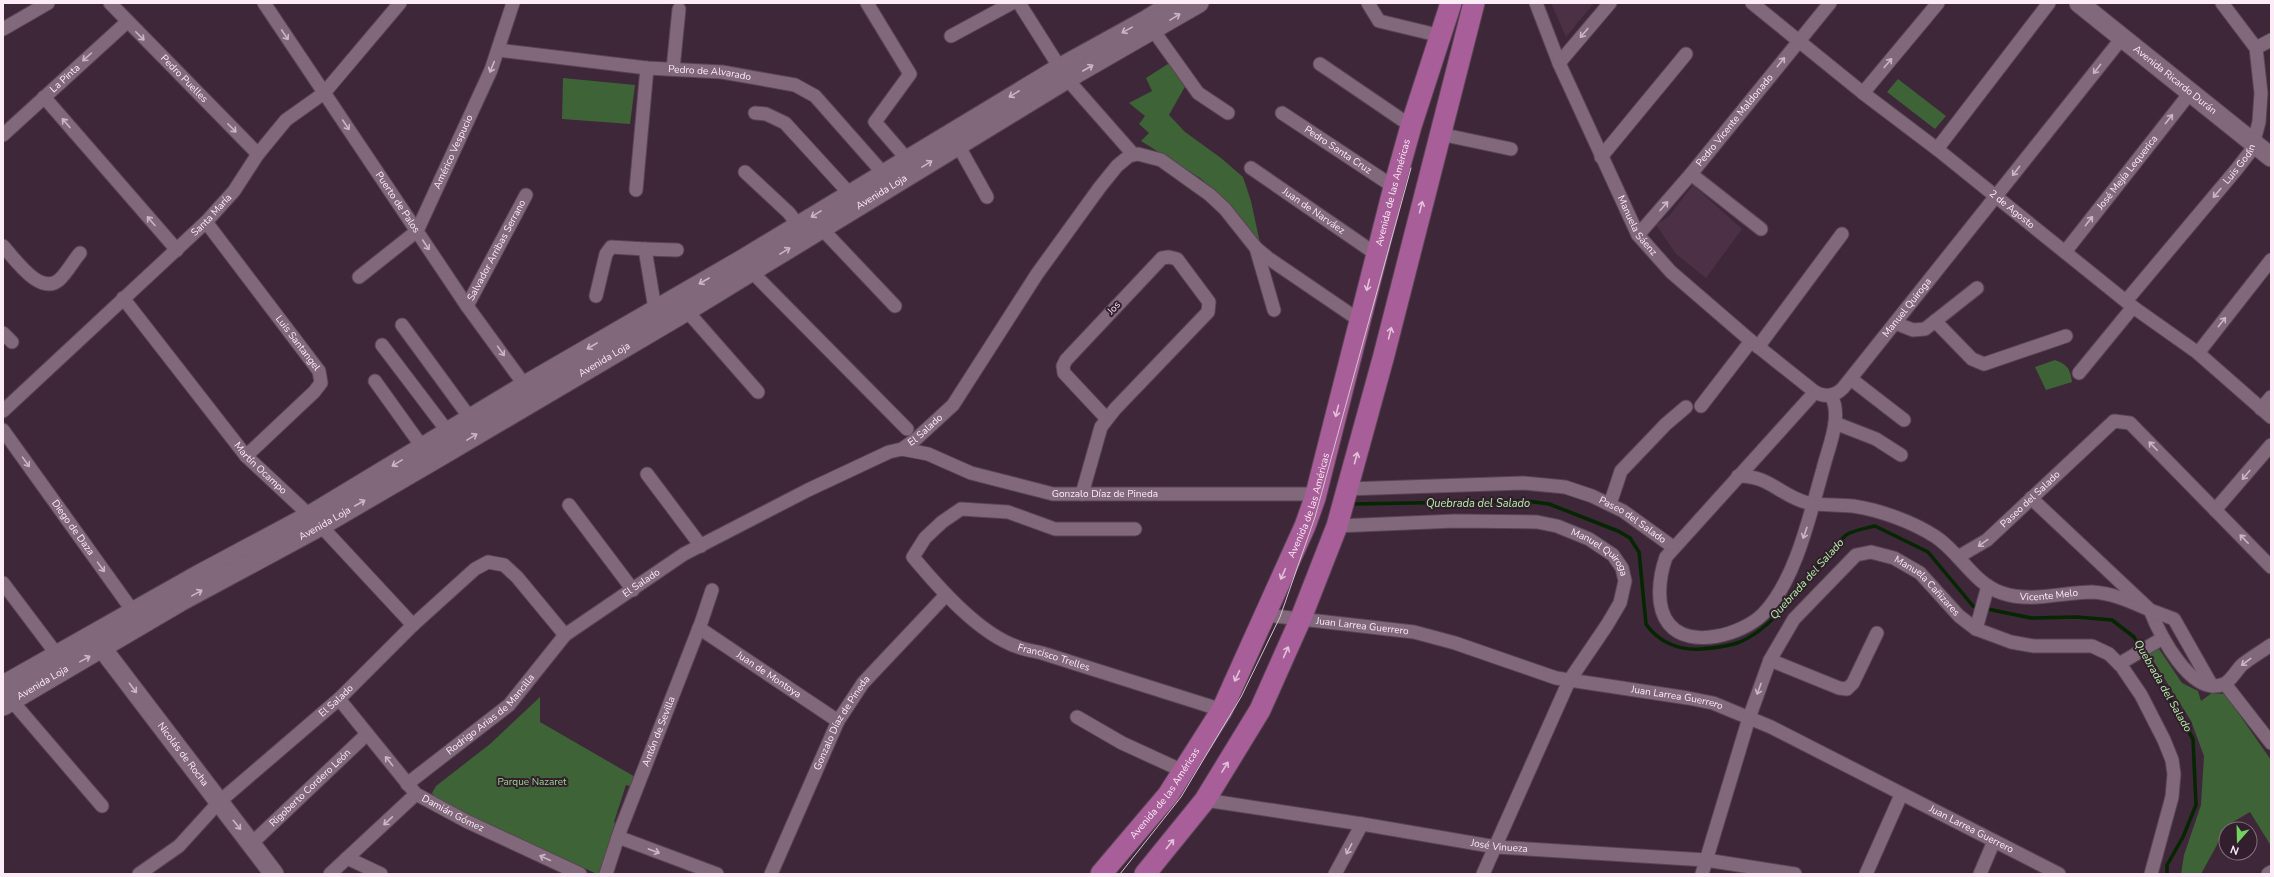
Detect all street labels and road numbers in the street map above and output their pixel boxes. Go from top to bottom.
street label: Avenida Ricardo Durán [2130,42,2220,118]
street label: Pedro Puelles [157,52,211,106]
street label: La Pinta [47,61,83,96]
street label: Pedro de Alvarado [668,62,753,84]
street label: Pedro Vicente Maldonado [1693,71,1777,170]
street label: Américo Vespucio [430,112,477,191]
street label: Pedro Santa Cruz [1301,123,1375,177]
street label: José Mejía Lequerica [2093,132,2161,214]
street label: Avenida de las Américas [1372,137,1414,248]
street label: Luis Godín [2220,142,2259,187]
street label: Puerto de Palos [372,169,423,236]
street label: Avenida Loja [853,171,910,213]
street label: Juan de Narváez [1279,184,1348,238]
street label: 2 de Agosto [1986,187,2038,232]
street label: Santa María [188,191,235,240]
street label: Manuela Sáenz [1614,193,1661,259]
street label: Salvador Arribas Serrano [464,197,529,303]
street label: Manuel Quiroga [1879,275,1935,340]
street label: Jos [1104,298,1124,318]
street label: Luis Santangel [272,312,324,374]
street label: Avenida Loja [576,339,633,380]
street label: El Salado [905,410,946,450]
street label: Martín Ocampo [231,439,290,498]
street label: Avenida de las Américas [1284,451,1333,560]
street label: Paseo del Salado [1997,467,2064,531]
street label: Gonzalo Díaz de Pineda [1052,487,1158,501]
street label: Paseo del Salado [1597,493,1669,547]
street label: Diego de Daza [48,497,98,558]
street label: Avenida Loja [296,503,353,544]
street label: Manuel Quiroga [1569,525,1631,578]
street label: Manuela Cañizares [1892,553,1963,619]
street label: El Salado [620,565,663,601]
street label: Vicente Melo [2018,586,2079,604]
street label: Juan Larrea Guerrero [1314,614,1410,638]
street label: Francisco Trelles [1016,640,1092,675]
street label: Juan de Montoya [733,647,804,701]
street label: Avenida Loja [14,662,71,703]
street label: Rodrigo Arias de Mancilla [443,671,538,758]
street label: Gonzalo Díaz de Pineda [810,673,873,773]
street label: El Salado [316,681,357,720]
street label: Juan Larrea Guerrero [1629,682,1726,714]
street label: Antón de Sevilla [639,694,679,769]
street label: Nicolás de Rocha [154,719,212,789]
street label: Avenida de las Américas [1127,745,1203,842]
street label: Rigoberto Cordero León [266,746,354,830]
street label: Damián Gómez [419,791,487,836]
street label: Juan Larrea Guerrero [1926,801,2016,857]
street label: José Vinueza [1469,836,1528,856]

